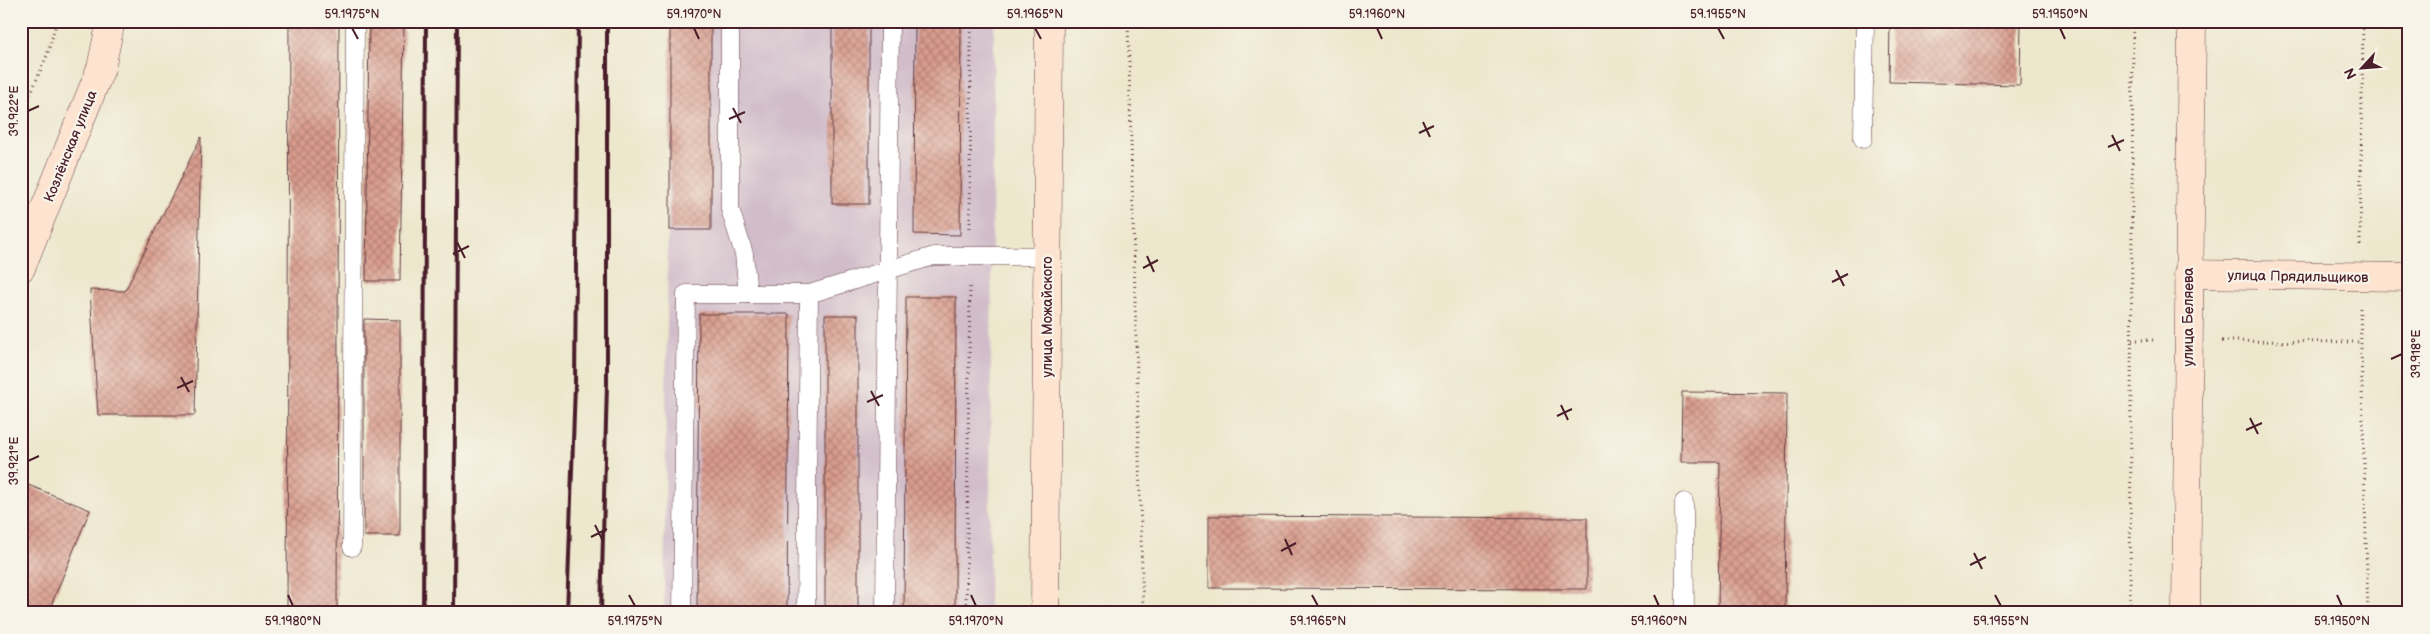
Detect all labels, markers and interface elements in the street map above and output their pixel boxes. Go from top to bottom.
text: 59.1975°N [325,7,379,22]
text: 59.1970°N [666,7,722,22]
text: 59.1965°N [1007,7,1063,22]
text: 59.1960°N [1349,7,1405,22]
text: 59.1955°N [1690,7,1746,22]
text: 59.1950°N [2032,7,2088,22]
north arrow [2338,42,2388,92]
text: N [2341,65,2361,82]
text: 39.922°E [7,86,22,136]
street label: Козлёнская улица [40,87,101,205]
street label: улица Можайского [1039,257,1056,377]
street label: улица Беляева [2180,267,2197,367]
street label: улица Прядильщиков [2227,267,2369,286]
text: 39.918°E [2409,330,2424,378]
text: 39.921°E [7,437,22,485]
text: 59.1980°N [265,614,321,629]
text: 59.1975°N [608,614,662,629]
text: 59.1970°N [948,614,1004,629]
text: 59.1965°N [1290,614,1346,629]
text: 59.1960°N [1631,614,1687,629]
text: 59.1955°N [1973,614,2029,629]
text: 59.1950°N [2314,614,2370,629]

